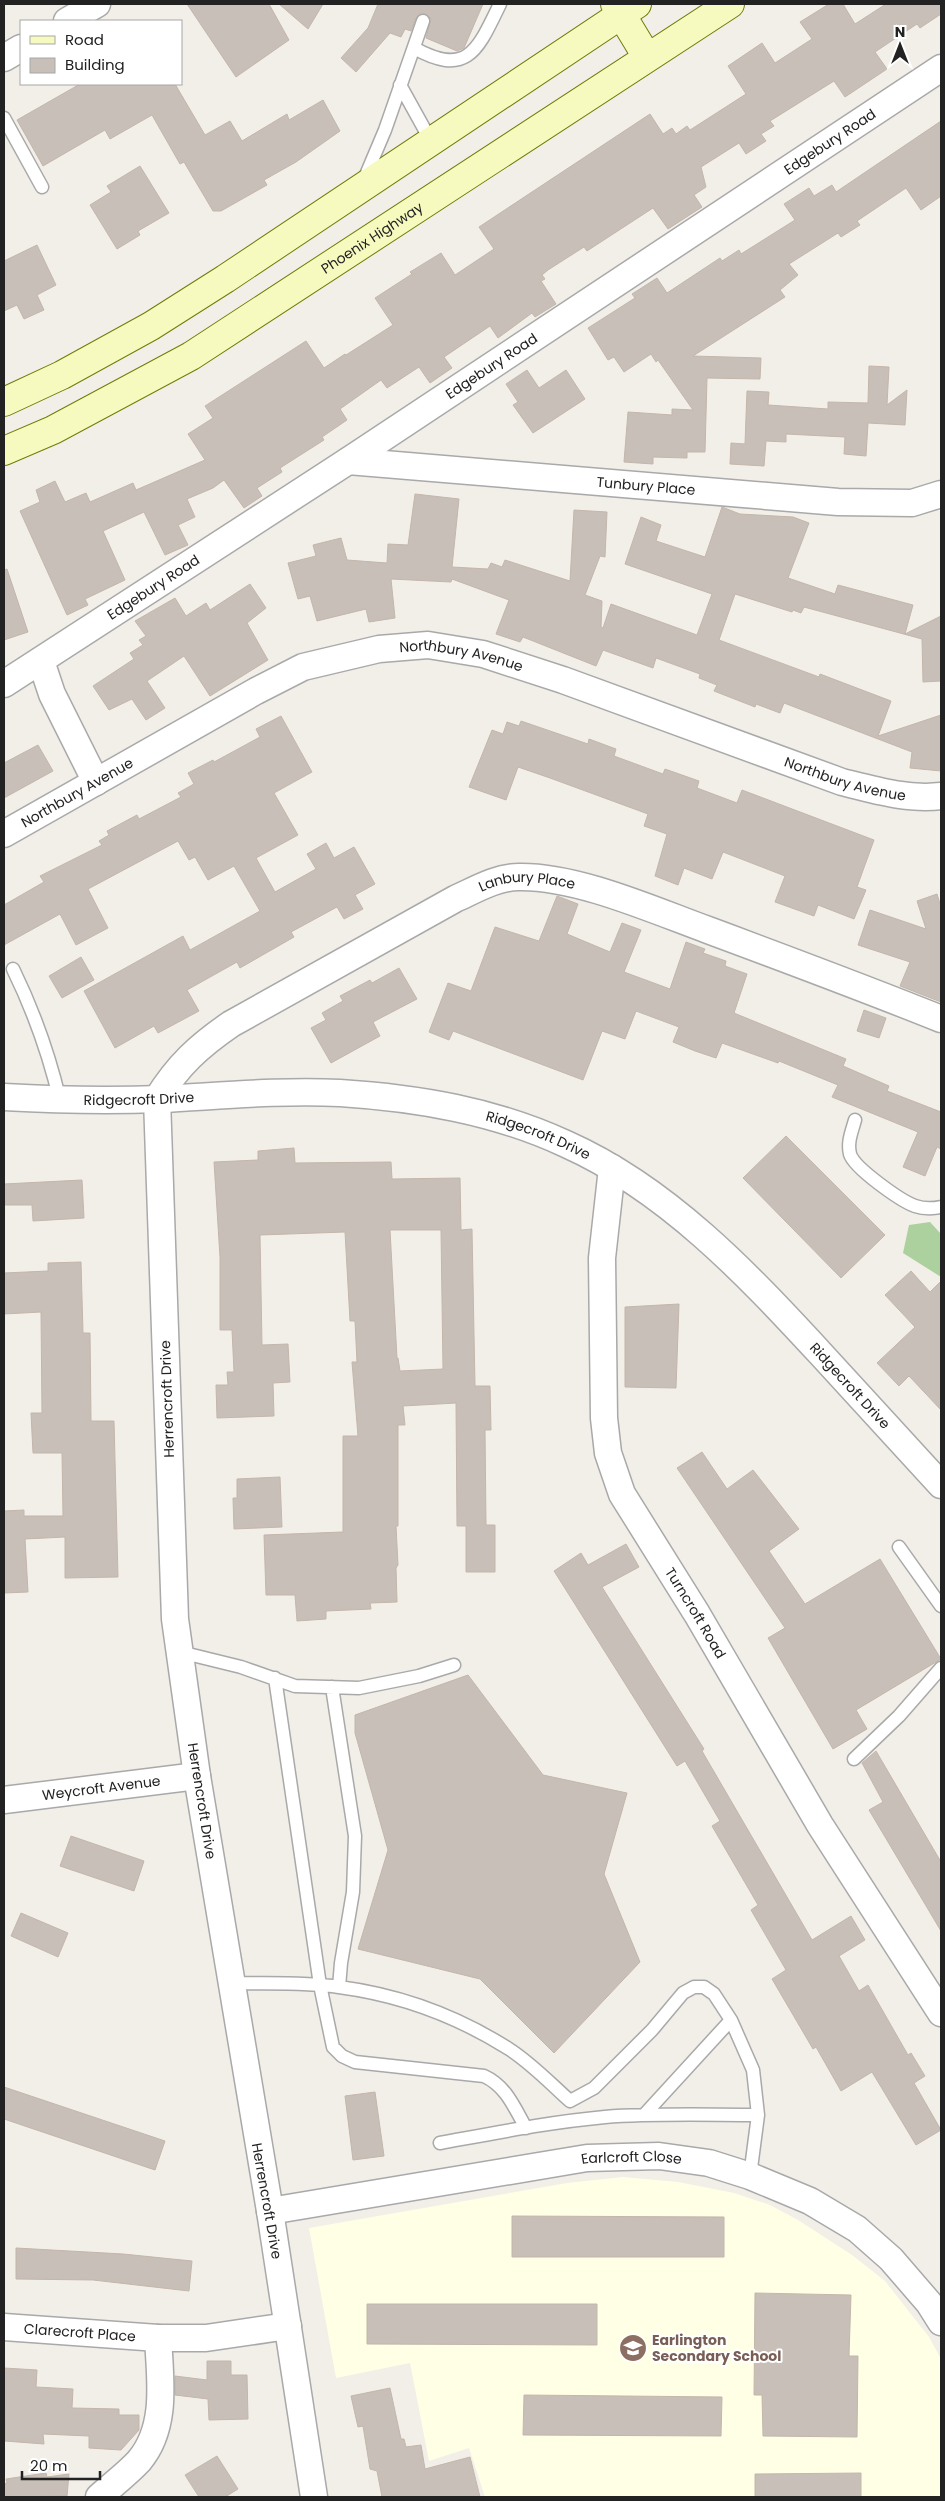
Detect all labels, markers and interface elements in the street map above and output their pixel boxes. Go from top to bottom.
legend [20,20,182,85]
north arrow [875,20,925,70]
text: N [895,22,905,42]
text: Road [65,29,104,50]
text: Building [65,54,125,75]
street label: Edgebury Road [780,104,880,179]
street label: Phoenix Highway [317,197,427,278]
street label: Edgebury Road [441,328,541,404]
street label: Tunbury Place [596,472,696,500]
street label: Edgebury Road [103,550,204,625]
street label: Northbury Avenue [398,635,526,676]
street label: Northbury Avenue [782,752,907,806]
street label: Northbury Avenue [17,753,137,832]
street label: Lanbury Place [475,867,578,897]
street label: Ridgecroft Drive [83,1087,195,1110]
street label: Ridgecroft Drive [484,1106,594,1164]
street label: Ridgecroft Drive [805,1338,895,1434]
street label: Herrencroft Drive [155,1340,179,1458]
street label: Turncroft Road [660,1564,731,1662]
street label: Herrencroft Drive [183,1741,221,1861]
street label: Weycroft Avenue [41,1771,162,1805]
street label: Herrencroft Drive [247,2141,287,2261]
street label: Earlcroft Close [580,2146,683,2169]
street label: Clarecroft Place [23,2318,137,2346]
place label: Earlington Secondary School [652,2330,781,2366]
school or university icon: Earlington Secondary School [618,2333,648,2363]
scale bar [22,2448,100,2480]
text: 20 m [30,2455,68,2476]

